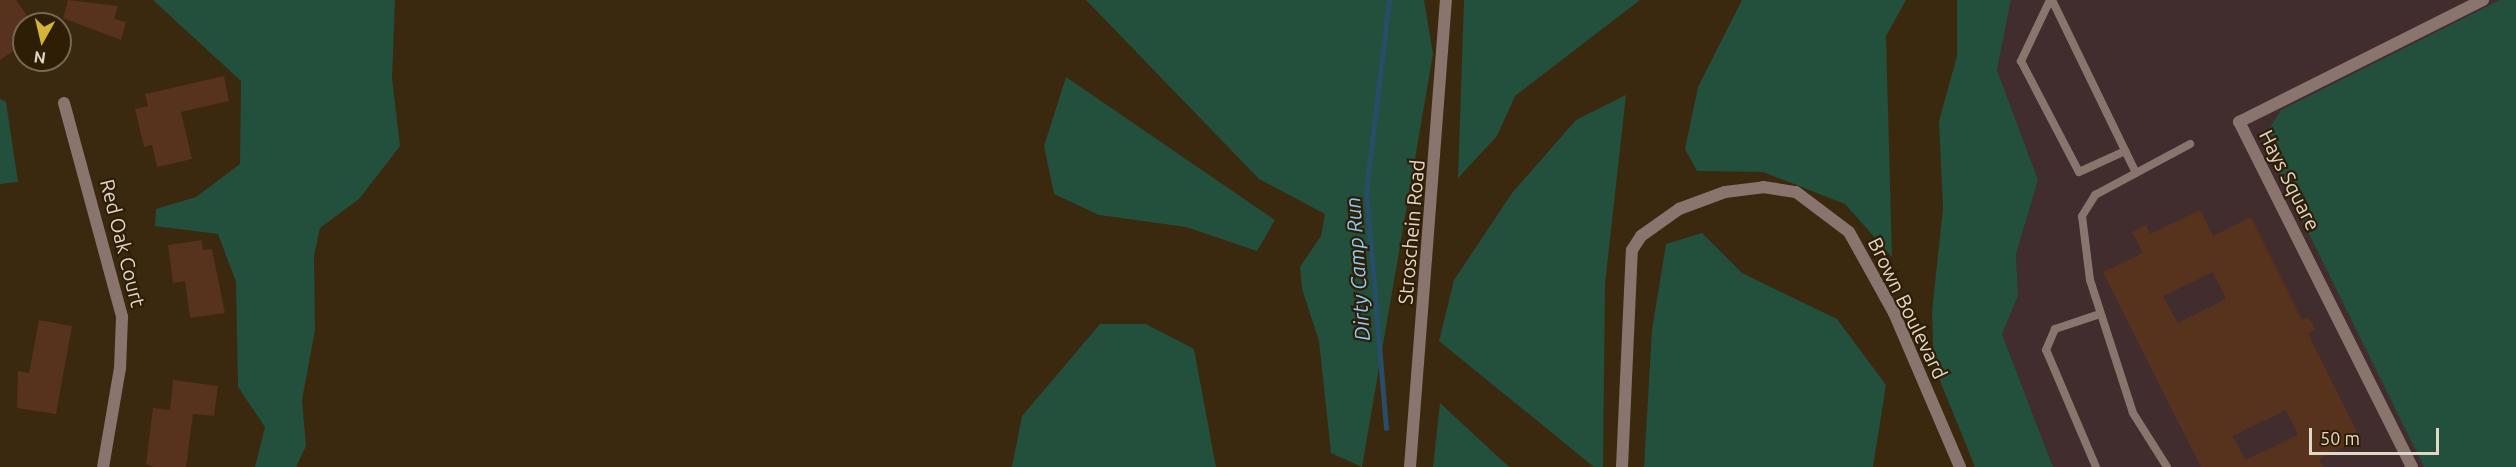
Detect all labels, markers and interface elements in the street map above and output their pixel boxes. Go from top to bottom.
north arrow [12,12,72,72]
text: N [33,48,47,68]
street label: Hays Square [2254,126,2326,234]
street label: Stroschein Road [1393,159,1429,305]
street label: Red Oak Court [96,177,150,309]
water label: Dirty Camp Run [1339,196,1375,342]
street label: Brown Boulevard [1863,233,1953,383]
scale bar [2312,416,2442,454]
text: 50 m [2320,428,2360,448]

